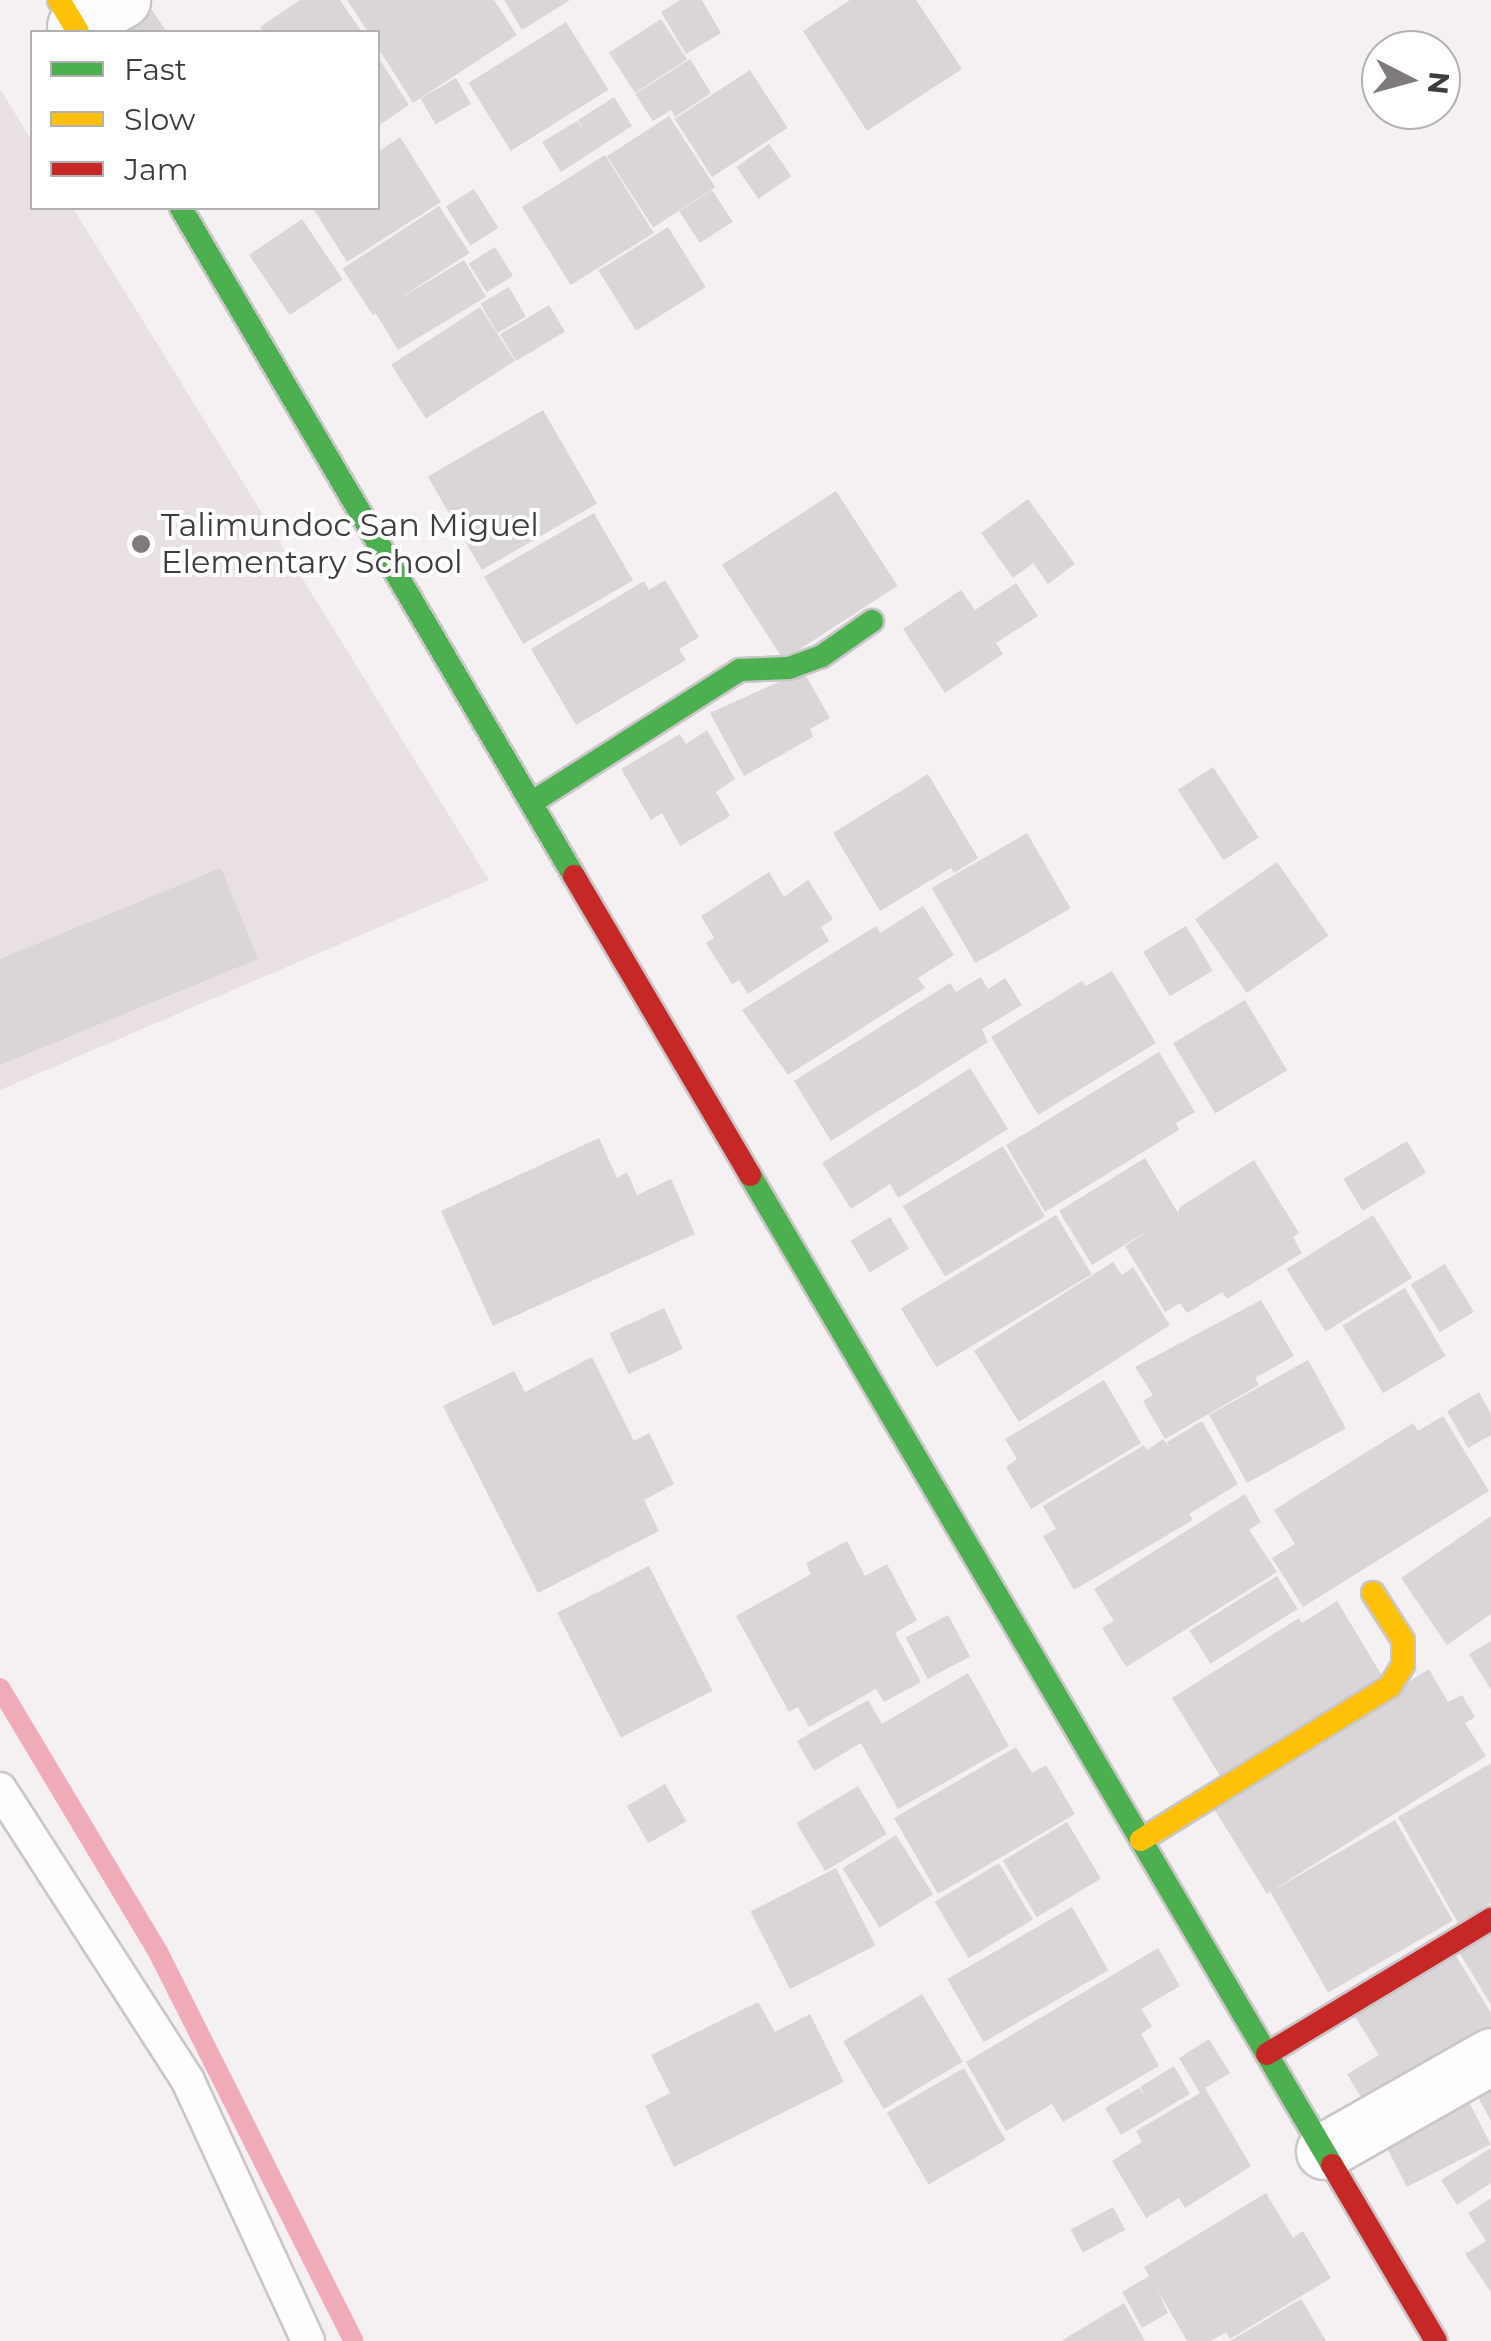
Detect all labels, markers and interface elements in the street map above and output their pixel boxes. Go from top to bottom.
legend [30,30,380,210]
north arrow [1361,30,1461,130]
text: Fast [124,51,187,88]
text: N [1421,70,1457,96]
text: Slow [124,101,195,138]
text: Jam [124,151,189,188]
place label: Talimundoc San Miguel Elementary School [161,507,539,582]
marker: Talimundoc San Miguel Elementary School [130,533,152,555]

